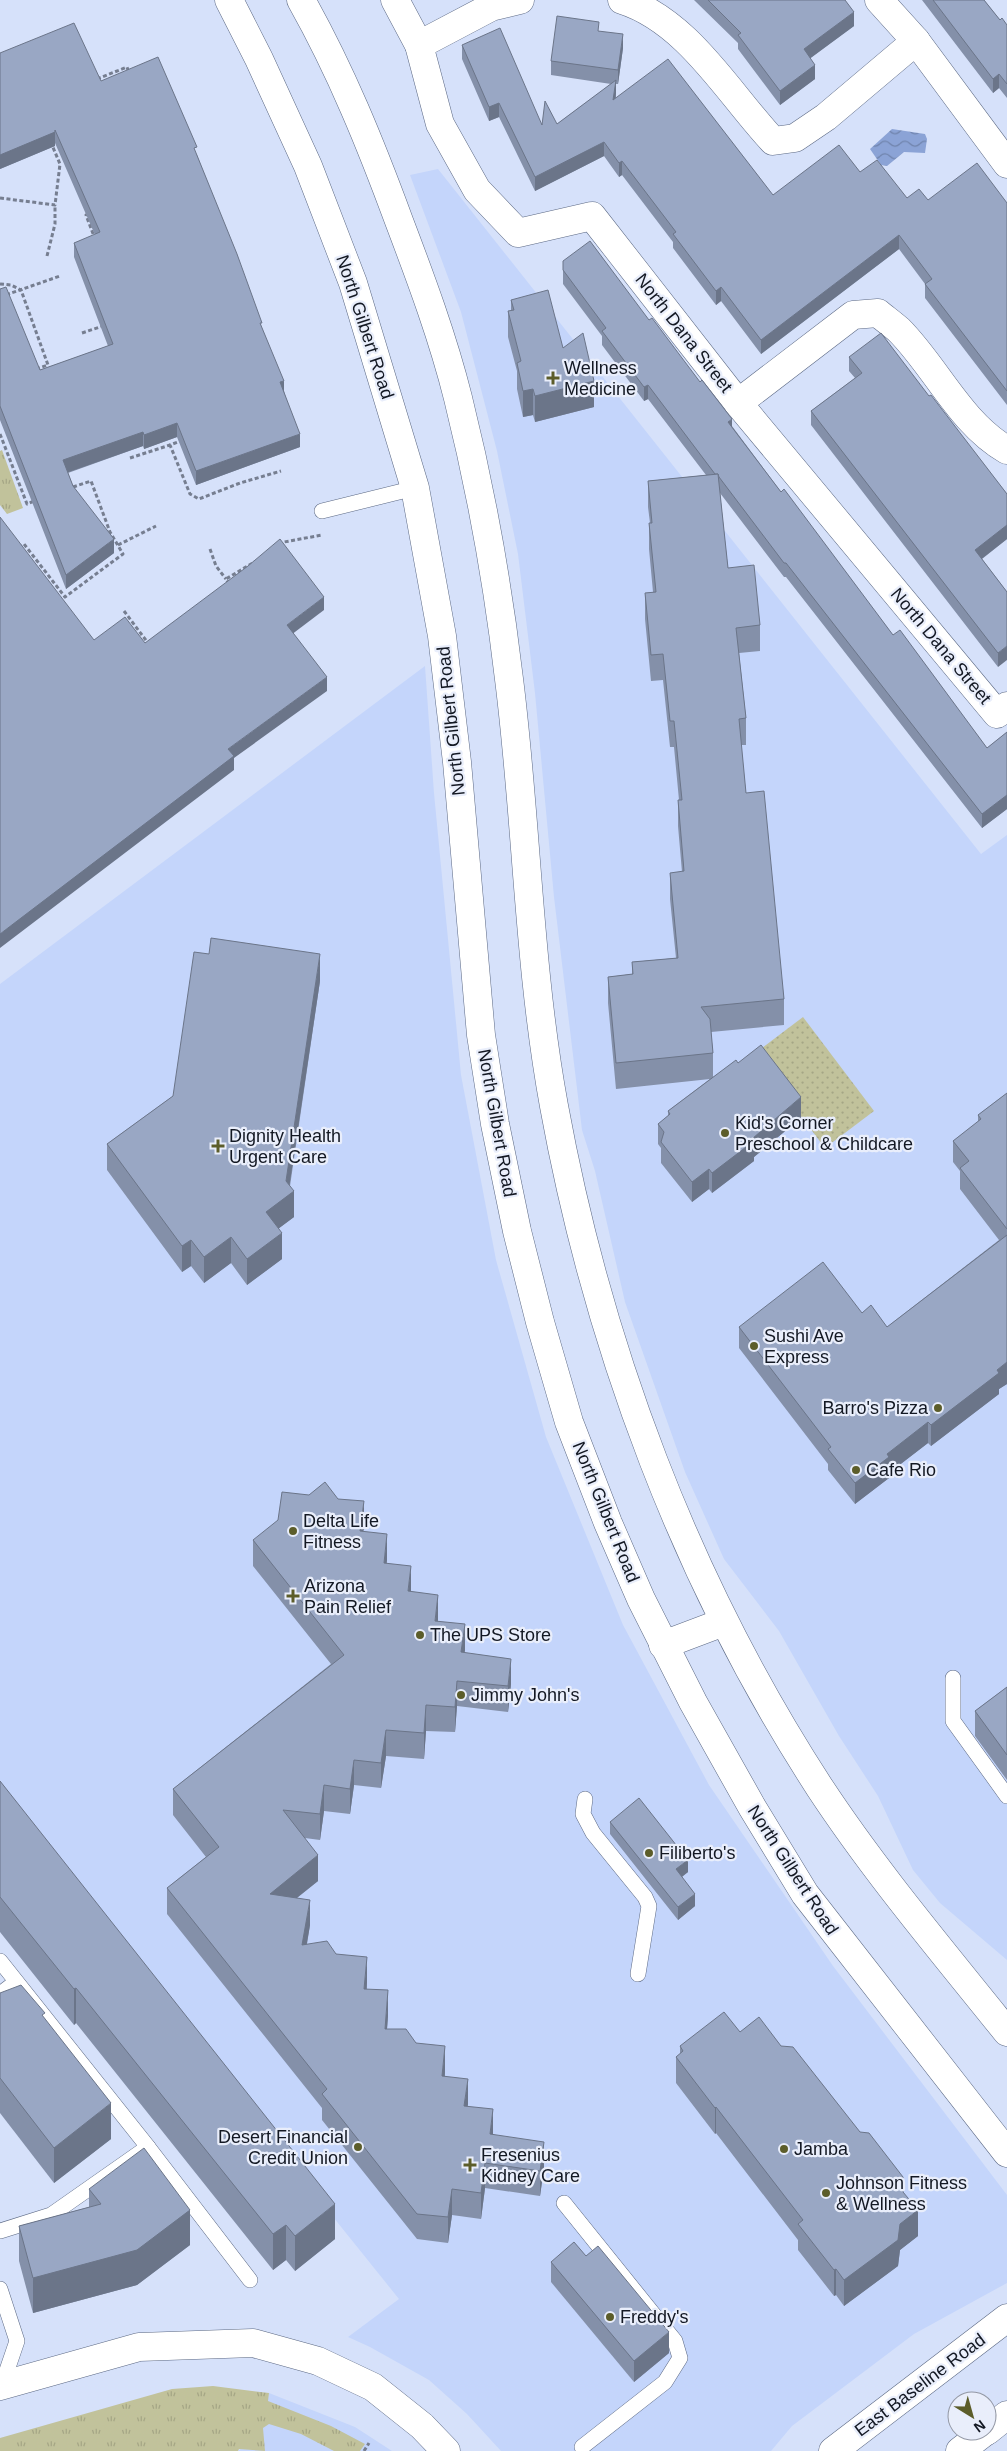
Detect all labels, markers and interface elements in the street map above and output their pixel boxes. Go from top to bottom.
street label: North Gilbert Road [332,253,398,401]
street label: North Dana Street [631,270,737,396]
place label: Wellness Medicine [564,358,637,399]
marker: Wellness Medicine [546,371,560,385]
street label: North Dana Street [887,584,995,708]
street label: North Gilbert Road [433,645,469,797]
street label: North Gilbert Road [474,1047,520,1199]
place label: Kid's Corner Preschool & Childcare [735,1113,913,1154]
place label: Dignity Health Urgent Care [229,1126,341,1167]
marker: Kid's Corner Preschool & Childcare [719,1127,731,1139]
marker: Dignity Health Urgent Care [211,1139,225,1153]
place label: Sushi Ave Express [764,1326,844,1367]
marker: Sushi Ave Express [748,1340,760,1352]
place label: Barro's Pizza [823,1398,929,1418]
marker: Barro's Pizza [932,1402,944,1414]
street label: North Gilbert Road [569,1439,643,1585]
place label: Cafe Rio [866,1460,936,1480]
marker: Cafe Rio [850,1464,862,1476]
place label: Delta Life Fitness [303,1511,379,1552]
marker: Delta Life Fitness [287,1525,299,1537]
place label: Arizona Pain Relief [304,1576,392,1617]
marker: Arizona Pain Relief [286,1589,300,1603]
place label: The UPS Store [430,1625,551,1645]
marker: The UPS Store [414,1629,426,1641]
place label: Jimmy John's [471,1685,579,1705]
marker: Jimmy John's [455,1689,467,1701]
street label: North Gilbert Road [744,1802,842,1938]
place label: Filiberto's [659,1843,735,1863]
marker: Filiberto's [643,1847,655,1859]
place label: Desert Financial Credit Union [218,2127,348,2168]
place label: Jamba [794,2139,849,2159]
marker: Desert Financial Credit Union [352,2141,364,2153]
marker: Jamba [778,2143,790,2155]
place label: Fresenius Kidney Care [481,2145,580,2186]
marker: Fresenius Kidney Care [463,2158,477,2172]
place label: Johnson Fitness & Wellness [836,2173,967,2214]
marker: Johnson Fitness & Wellness [820,2187,832,2199]
place label: Freddy's [620,2307,688,2327]
marker: Freddy's [604,2311,616,2323]
street label: East Baseline Road [851,2329,989,2441]
north arrow [947,2391,997,2441]
text: N [971,2417,989,2436]

